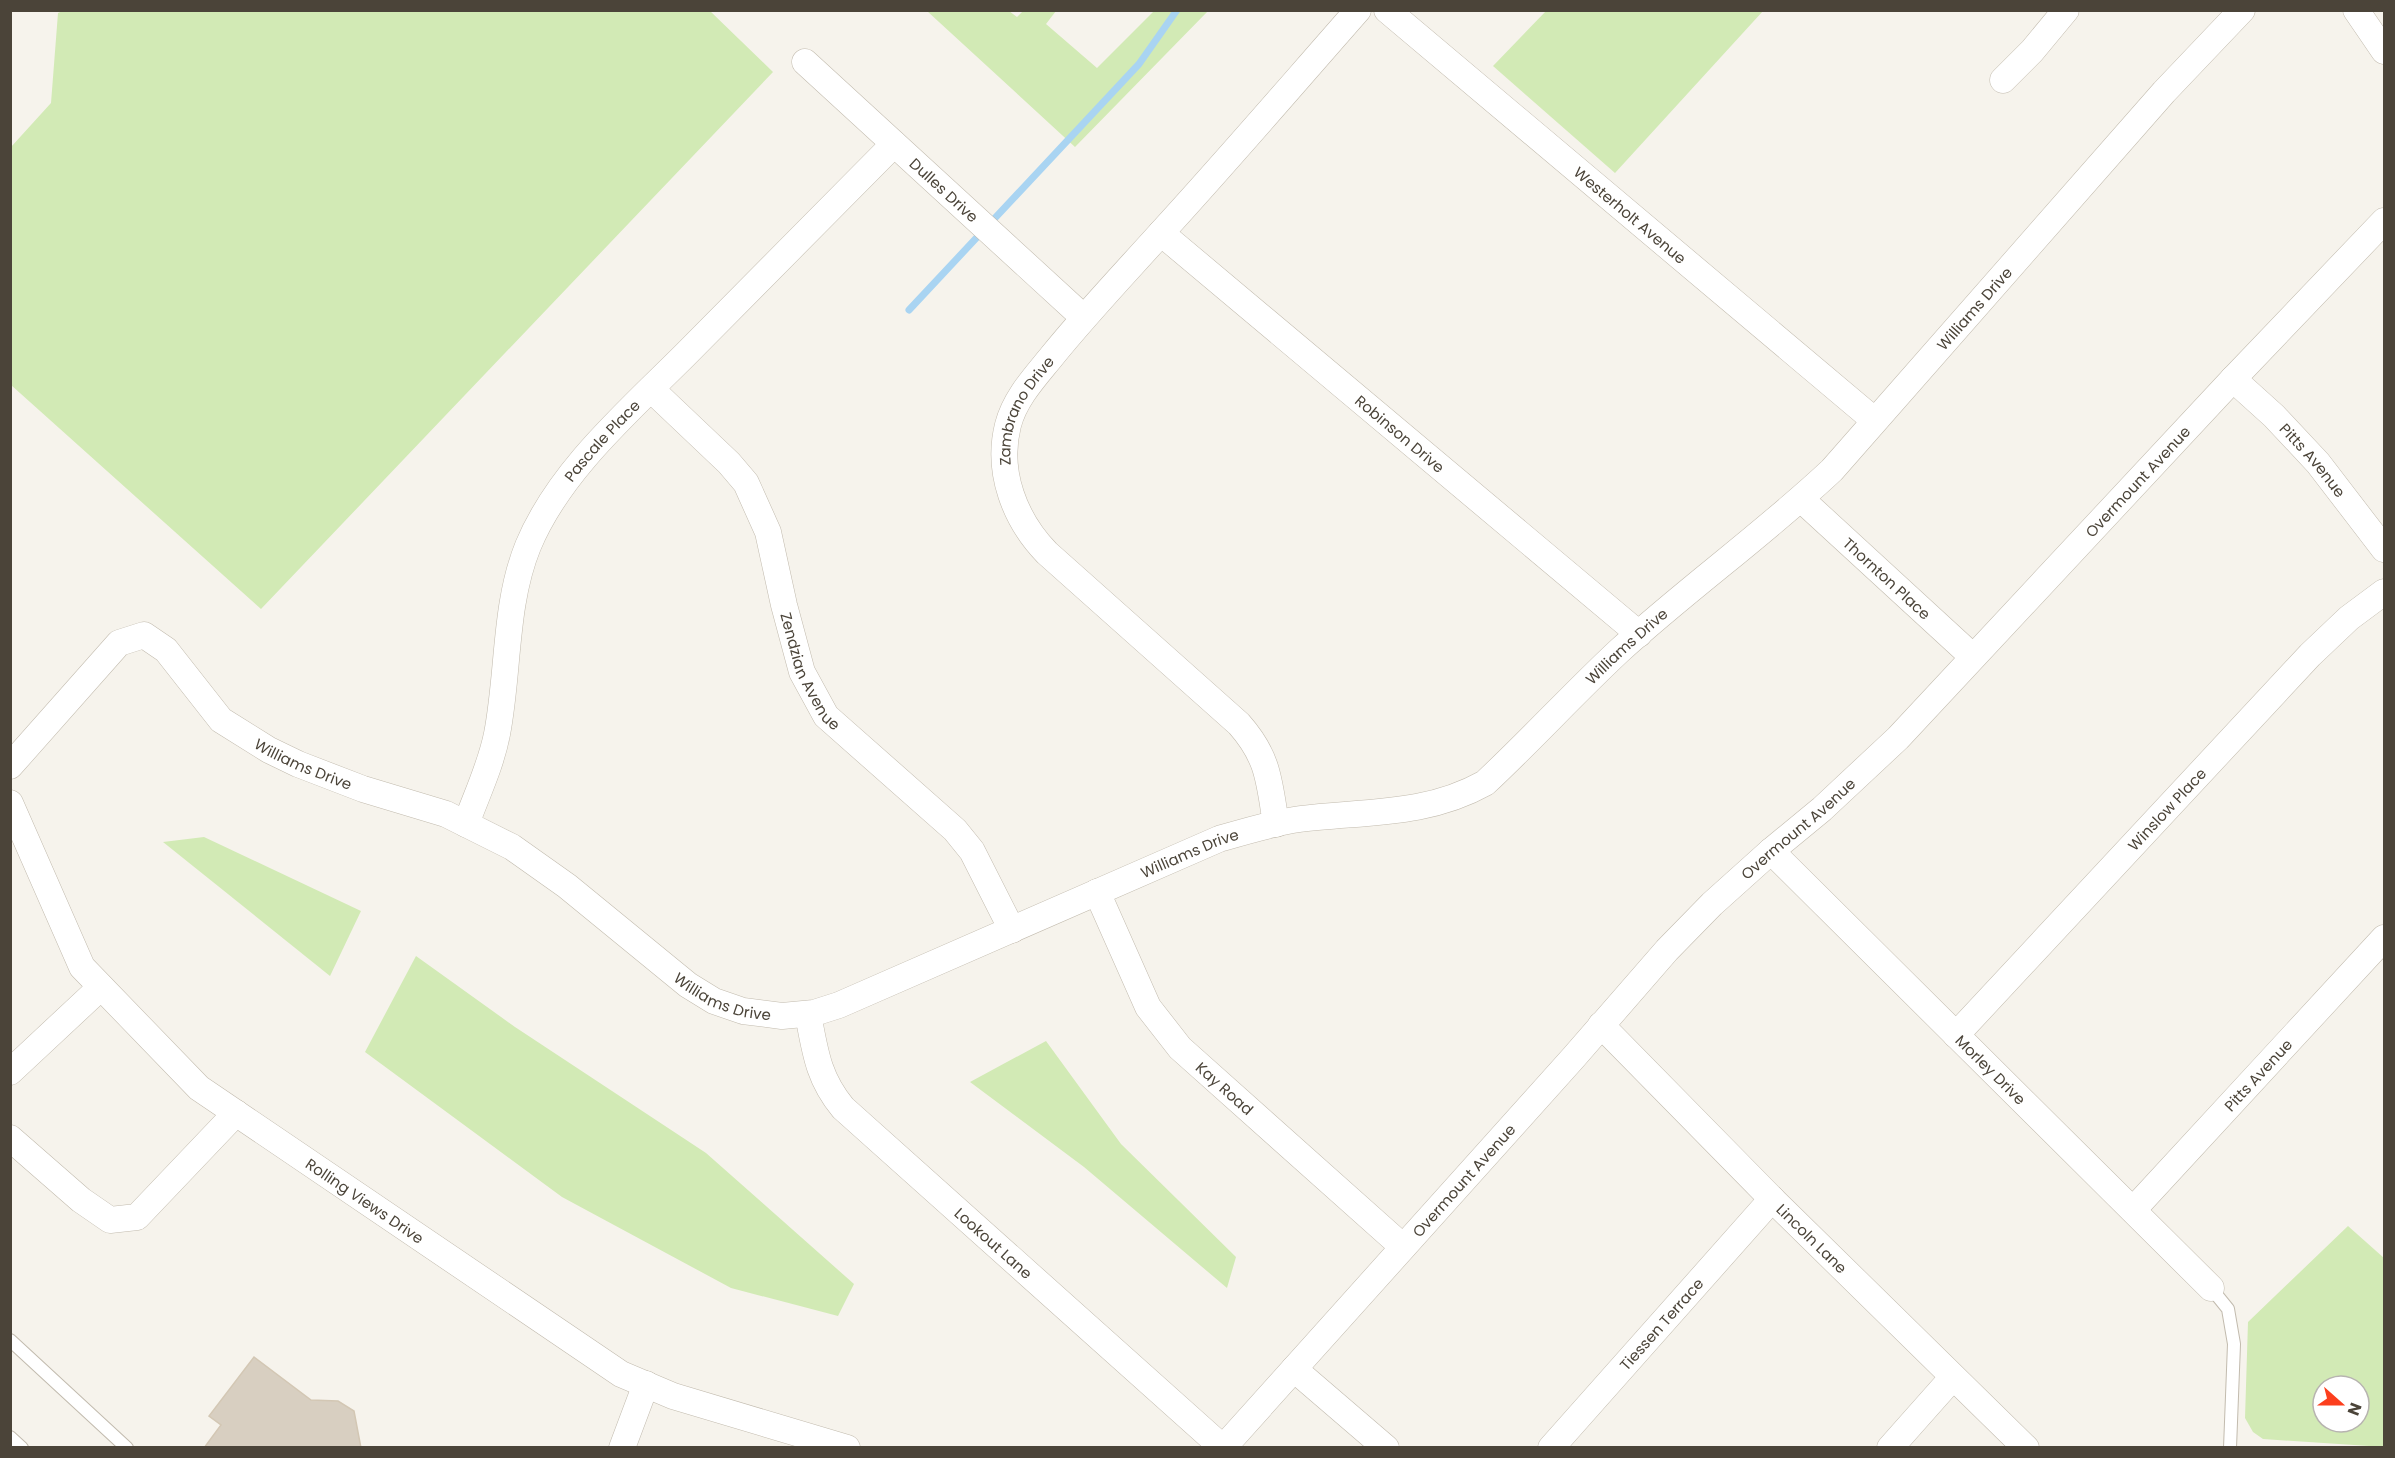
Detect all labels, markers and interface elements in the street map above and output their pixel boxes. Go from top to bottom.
street label: Dulles Drive [905,153,983,227]
street label: Westerholt Avenue [1570,161,1691,268]
street label: Williams Drive [1932,262,2016,354]
street label: Zambrano Drive [994,351,1058,466]
street label: Robinson Drive [1351,390,1449,477]
street label: Pascale Place [559,395,644,486]
street label: Pitts Avenue [2275,418,2351,501]
street label: Overmount Avenue [2080,421,2195,542]
street label: Thornton Place [1839,532,1936,624]
street label: Williams Drive [1580,603,1672,689]
street label: Zendzian Avenue [776,610,845,735]
street label: Williams Drive [251,733,355,794]
street label: Winslow Place [2123,763,2211,855]
street label: Overmount Avenue [1736,773,1860,884]
street label: Williams Drive [1137,823,1241,883]
street label: Williams Drive [670,967,772,1025]
street label: Morley Drive [1951,1030,2031,1109]
street label: Pitts Avenue [2219,1034,2297,1116]
street label: Kay Road [1192,1057,1258,1119]
street label: Overmount Avenue [1407,1119,1520,1241]
street label: Rolling Views Drive [302,1153,428,1248]
street label: Lincoln Lane [1772,1199,1852,1278]
street label: Lookout Lane [950,1203,1037,1283]
street label: Tiessen Terrace [1615,1273,1708,1375]
north arrow [2311,1374,2371,1434]
text: N [2342,1399,2367,1419]

